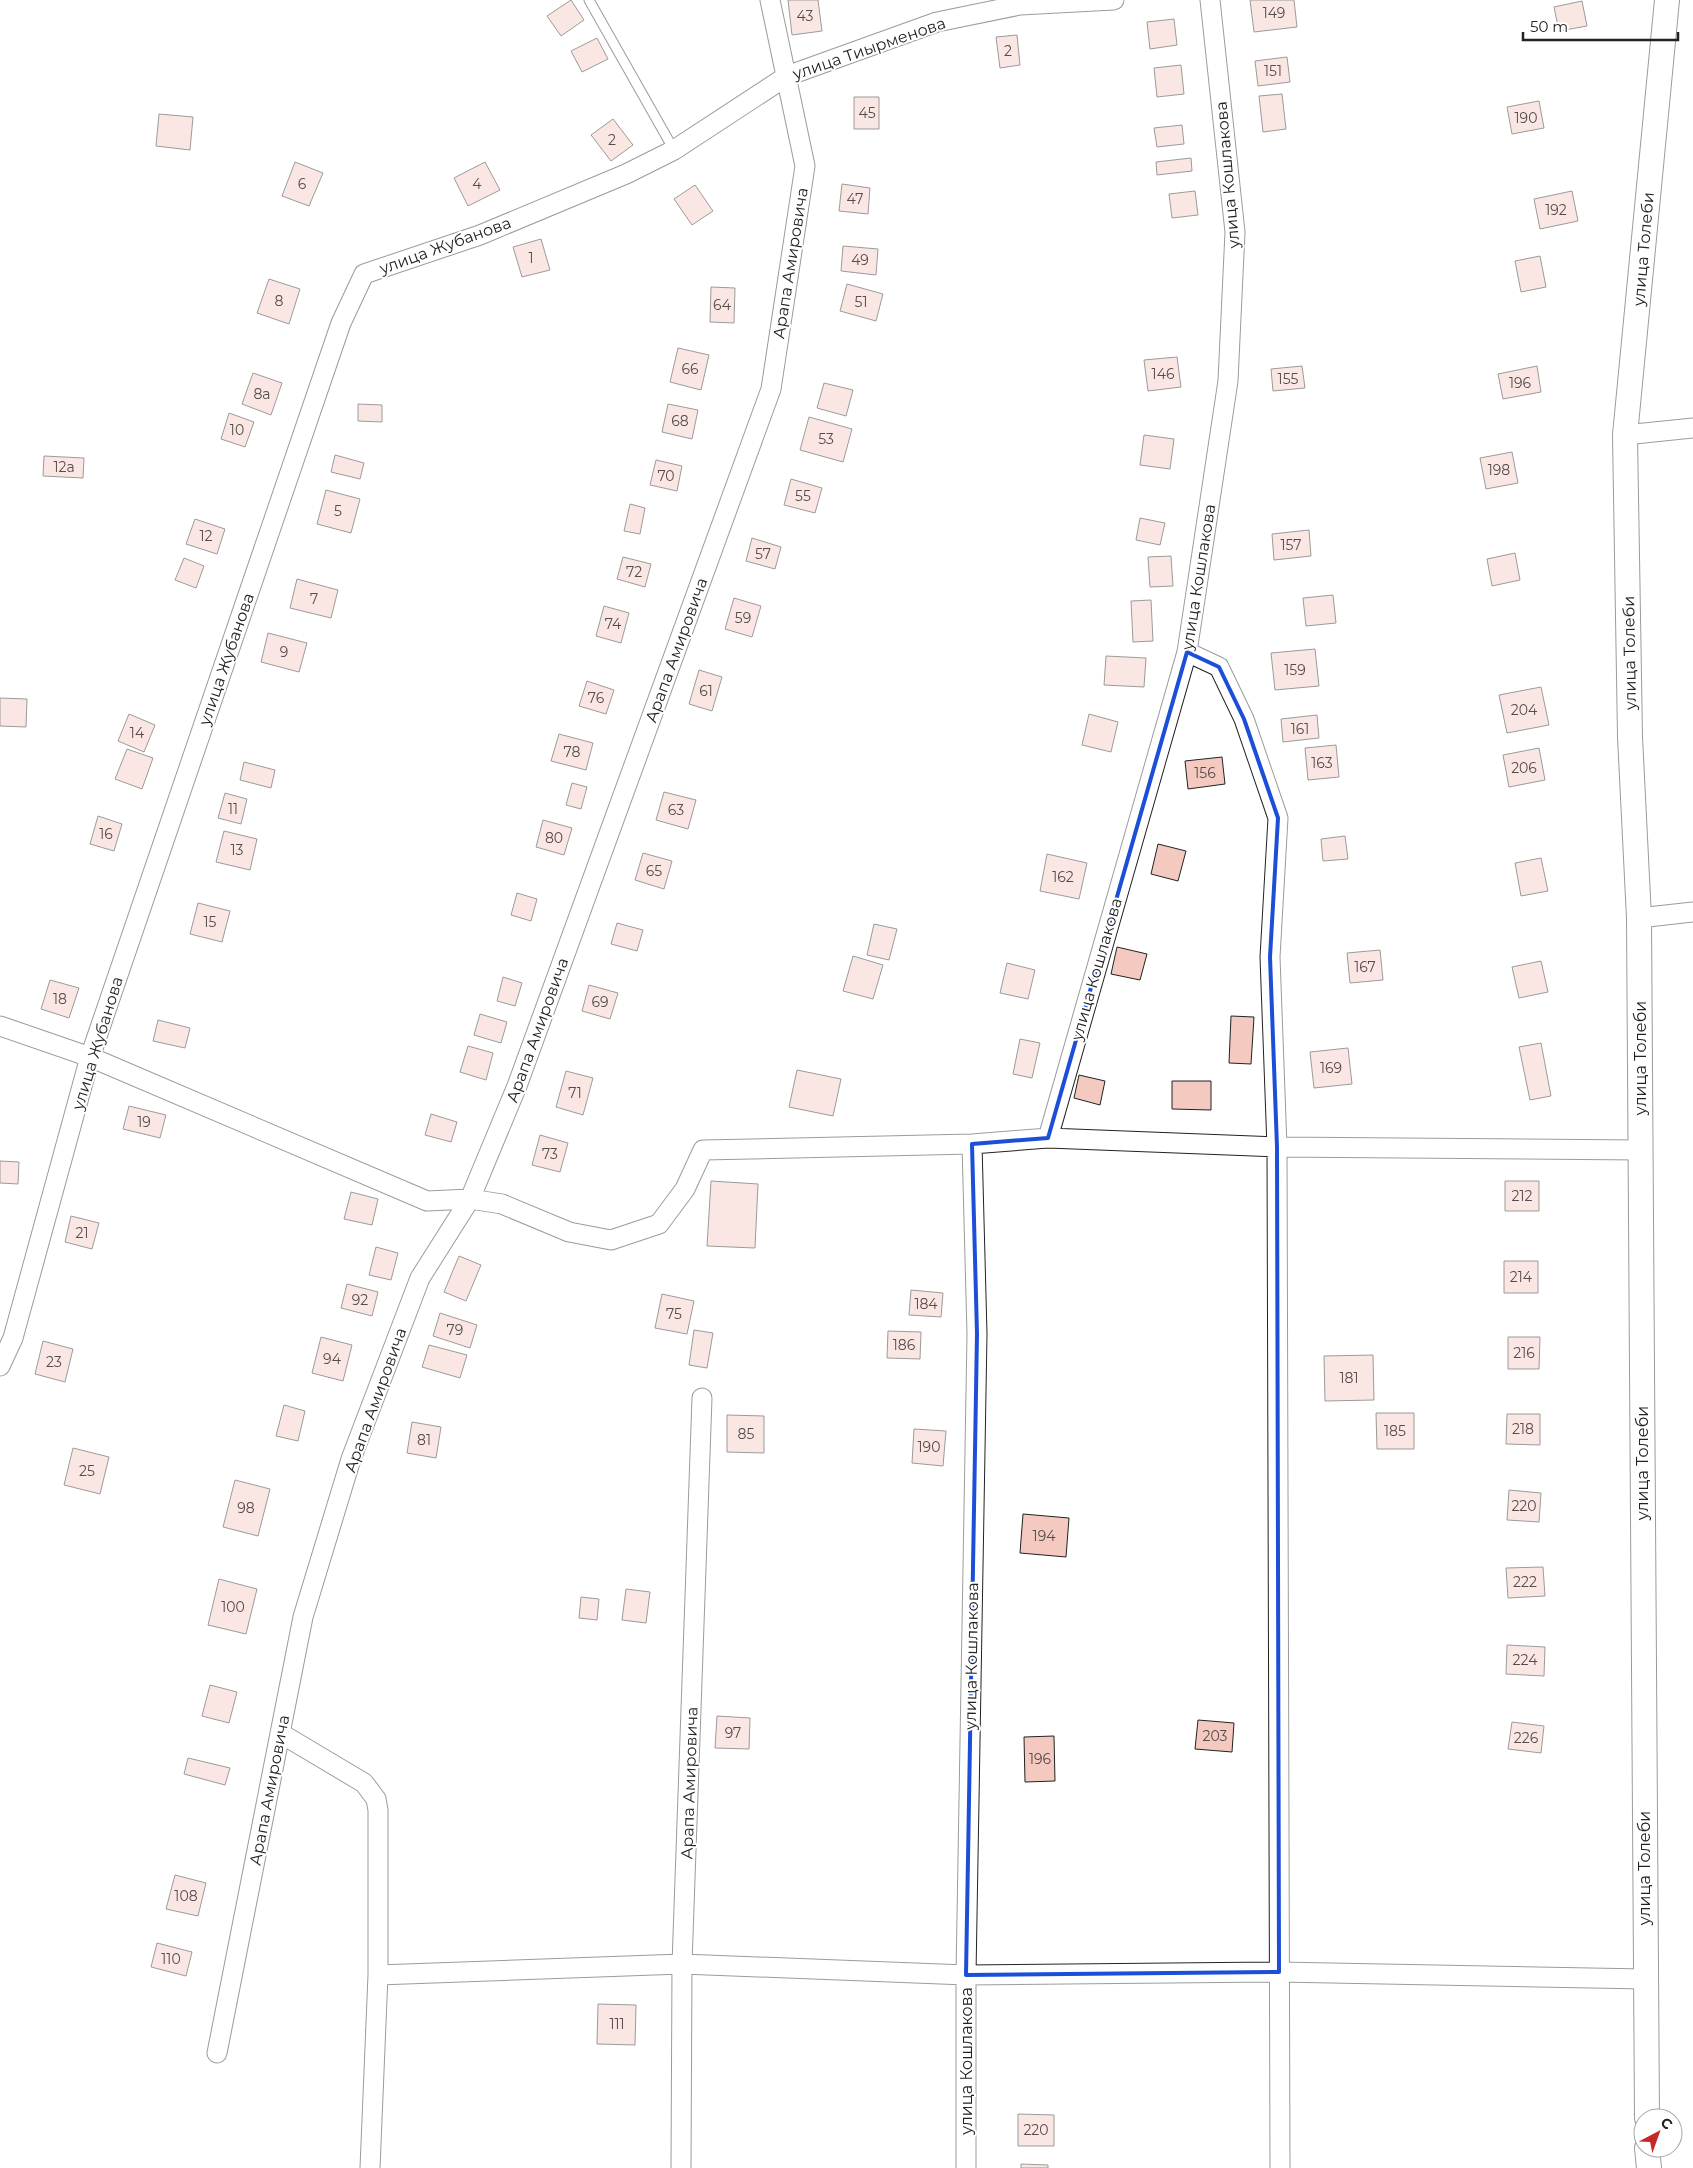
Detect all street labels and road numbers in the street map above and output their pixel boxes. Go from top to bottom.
street label: улица Тиырменова [789,13,948,84]
street label: улица Кошлакова [1212,101,1243,250]
street label: Арапа Амировича [769,186,812,340]
street label: улица Толеби [1629,191,1658,308]
street label: улица Жубанова [376,213,514,278]
street label: улица Кошлакова [1177,503,1219,652]
street label: Арапа Амировича [641,575,712,725]
street label: улица Жубанова [195,591,258,729]
street label: улица Толеби [1619,596,1640,711]
street label: улица Кошлакова [1067,896,1126,1044]
street label: Арапа Амировича [502,955,573,1105]
street label: улица Жубанова [68,974,127,1113]
street label: улица Толеби [1631,1001,1650,1116]
street label: Арапа Амировича [340,1325,411,1475]
street label: улица Толеби [1633,1406,1652,1521]
street label: улица Кошлакова [961,1582,982,1731]
street label: Арапа Амировича [677,1706,702,1860]
street label: Арапа Амировича [246,1713,293,1867]
street label: улица Толеби [1635,1811,1654,1926]
street label: улица Кошлакова [957,1987,976,2136]

